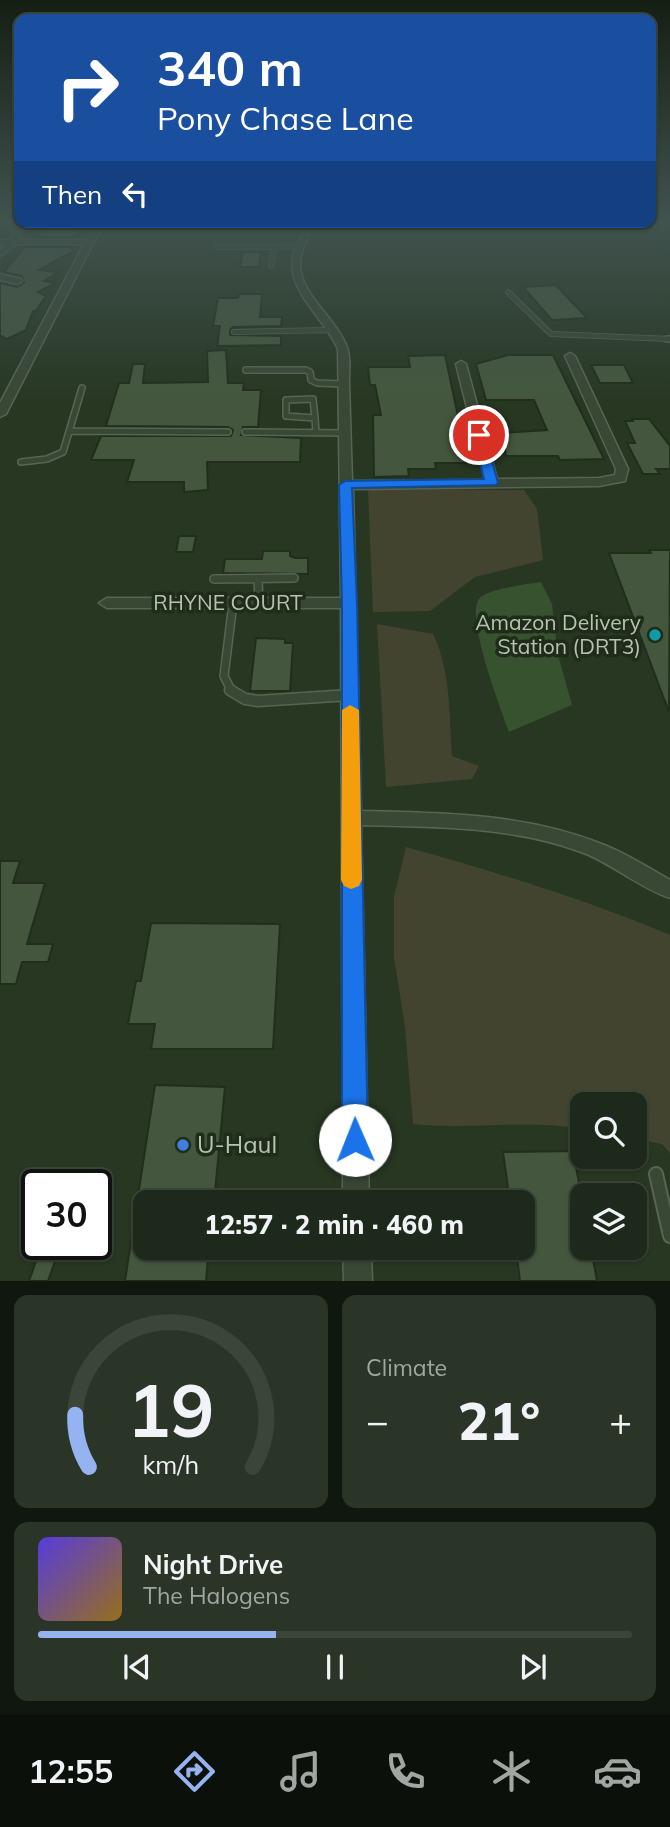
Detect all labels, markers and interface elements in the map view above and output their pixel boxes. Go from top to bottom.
text: 340 m [157,37,303,98]
icon: right [42,42,133,133]
text: Pony Chase Lane [157,98,414,138]
icon: left [116,175,154,213]
text: Then [42,178,102,211]
pin [449,405,509,465]
icon: arrive [460,416,498,454]
street label: RHYNE COURT [153,589,303,615]
place label: Amazon Delivery Station (DRT3) [475,609,641,659]
marker: Amazon Delivery Station (DRT3) [647,627,663,643]
map controls [570,1092,647,1260]
button: search [570,1092,647,1169]
position arrow [318,1103,392,1177]
place label: U-Haul [197,1129,277,1159]
marker: U-Haul [175,1137,191,1153]
speed limit sign: 30 [21,1169,112,1260]
button: layers [570,1183,647,1260]
text: 12:57 · 2 min · 460 m [204,1208,464,1241]
text: Climate [366,1353,447,1382]
text: 19 [127,1365,215,1456]
text: 21° [458,1388,540,1453]
text: − [366,1397,389,1445]
text: + [609,1397,632,1445]
text: km/h [143,1449,199,1480]
text: Night Drive [143,1548,283,1581]
text: The Halogens [143,1581,290,1610]
icon: previous [118,1648,156,1686]
icon: pause [316,1648,354,1686]
icon: next [514,1648,552,1686]
icon: directions [170,1747,219,1796]
icon: music [276,1747,325,1796]
icon: phone [381,1747,430,1796]
icon: climate [487,1747,536,1796]
icon: car [593,1747,642,1796]
text: 12:55 [28,1751,113,1791]

